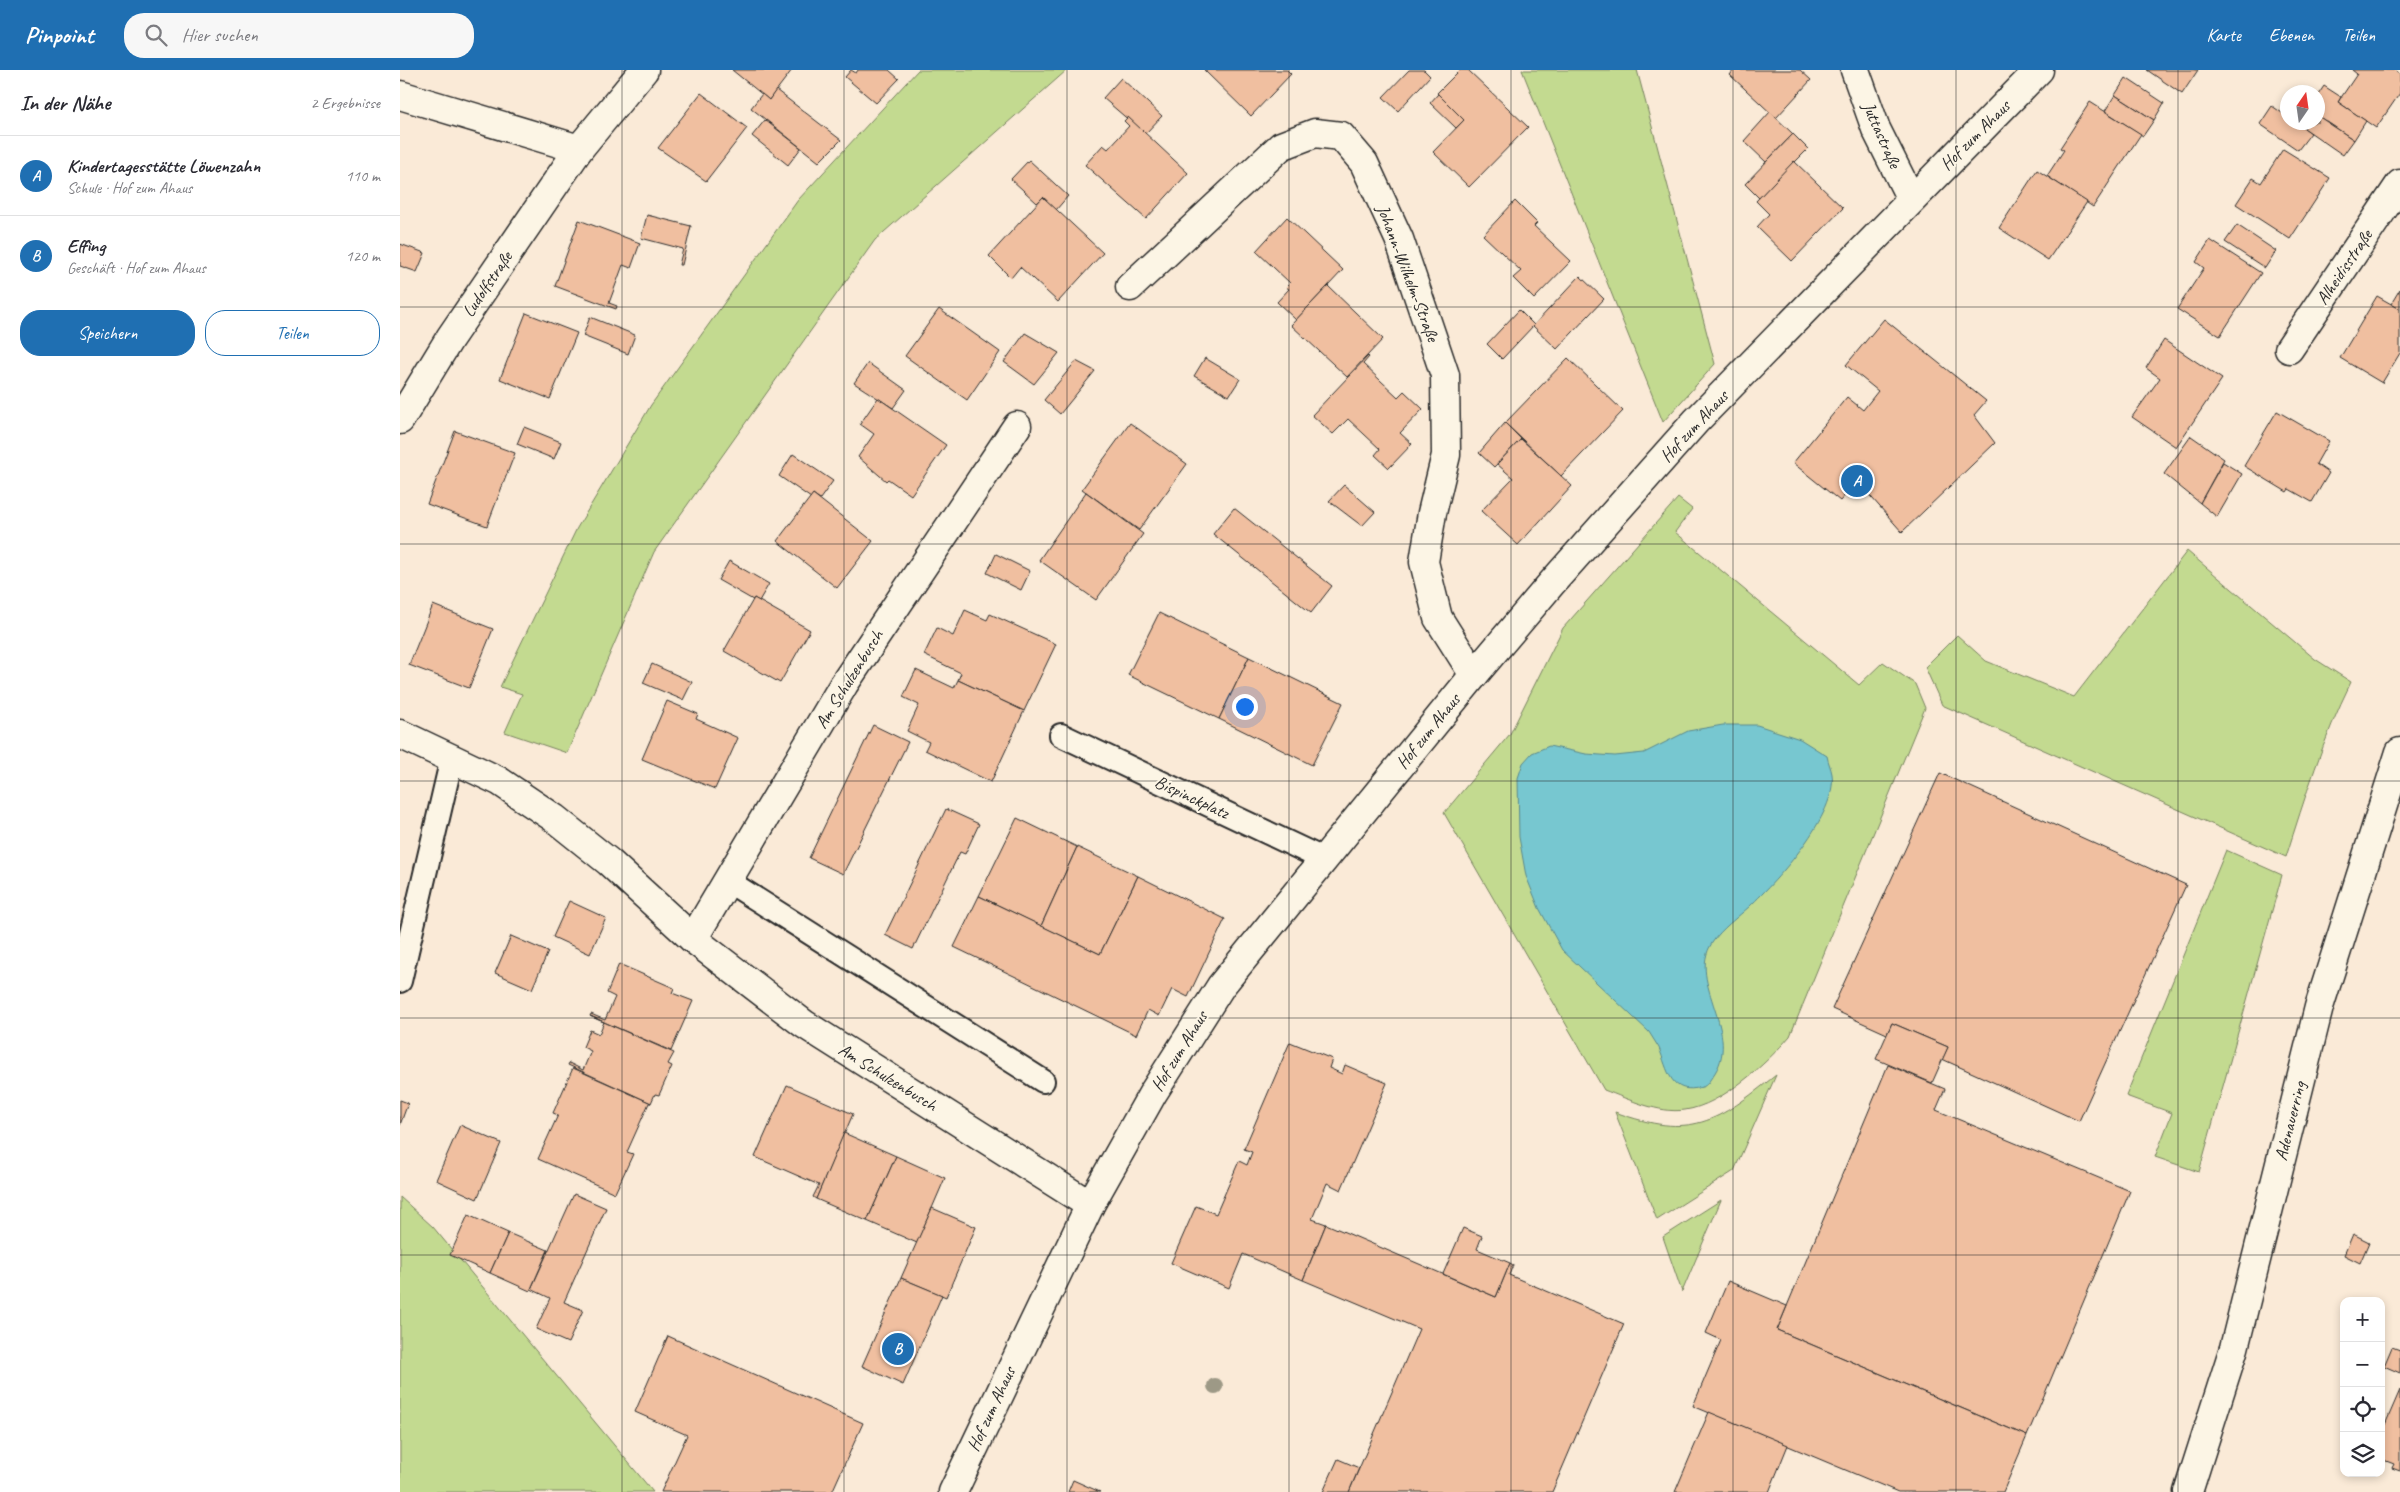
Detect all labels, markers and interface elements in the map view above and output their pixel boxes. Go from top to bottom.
search box [124,13,474,58]
text: Pinpoint [25,20,94,50]
icon: search [142,21,170,49]
text: Hier suchen [182,23,258,47]
text: Karte [2206,24,2241,46]
text: Ebenen [2269,24,2314,46]
text: Teilen [2342,24,2375,46]
north arrow [2280,85,2325,130]
text: In der Nähe [20,90,110,116]
text: 2 Ergebnisse [311,93,380,113]
street label: Hof zum Ahaus [1935,94,2016,175]
street label: Juttastraße [1857,98,1907,172]
text: Kindertagesstätte Löwenzahn [67,154,260,178]
text: A [32,166,40,186]
text: 110 m [346,166,380,186]
text: Schule · Hof zum Ahaus [67,178,192,198]
street label: Johann-Wilhelm-Straße [1371,201,1445,346]
street label: Alheidisstraße [2311,224,2378,309]
text: Effing [67,234,105,258]
text: B [32,246,40,266]
text: 120 m [346,246,380,266]
street label: Ludolfstraße [457,246,518,321]
text: Geschäft · Hof zum Ahaus [67,258,206,278]
button: Speichern [20,310,195,356]
button: Teilen [205,310,380,356]
street label: Hof zum Ahaus [1655,384,1734,467]
pin: A [1841,462,1873,500]
street label: Am Schulzenbusch [810,624,889,732]
street label: Hof zum Ahaus [1391,688,1466,773]
your location [1232,694,1258,720]
street label: Bispinckplatz [1151,770,1234,824]
street label: Hof zum Ahaus [1146,1005,1213,1095]
street label: Am Schulzenbusch [835,1038,943,1117]
street label: Adenauerring [2270,1078,2311,1163]
map controls [2340,1297,2385,1477]
button: + [2340,1297,2385,1342]
pin: B [882,1330,914,1368]
button: − [2340,1342,2385,1387]
street label: Hof zum Ahaus [962,1362,1021,1455]
button: locate [2340,1387,2385,1432]
button: layers [2340,1432,2385,1477]

